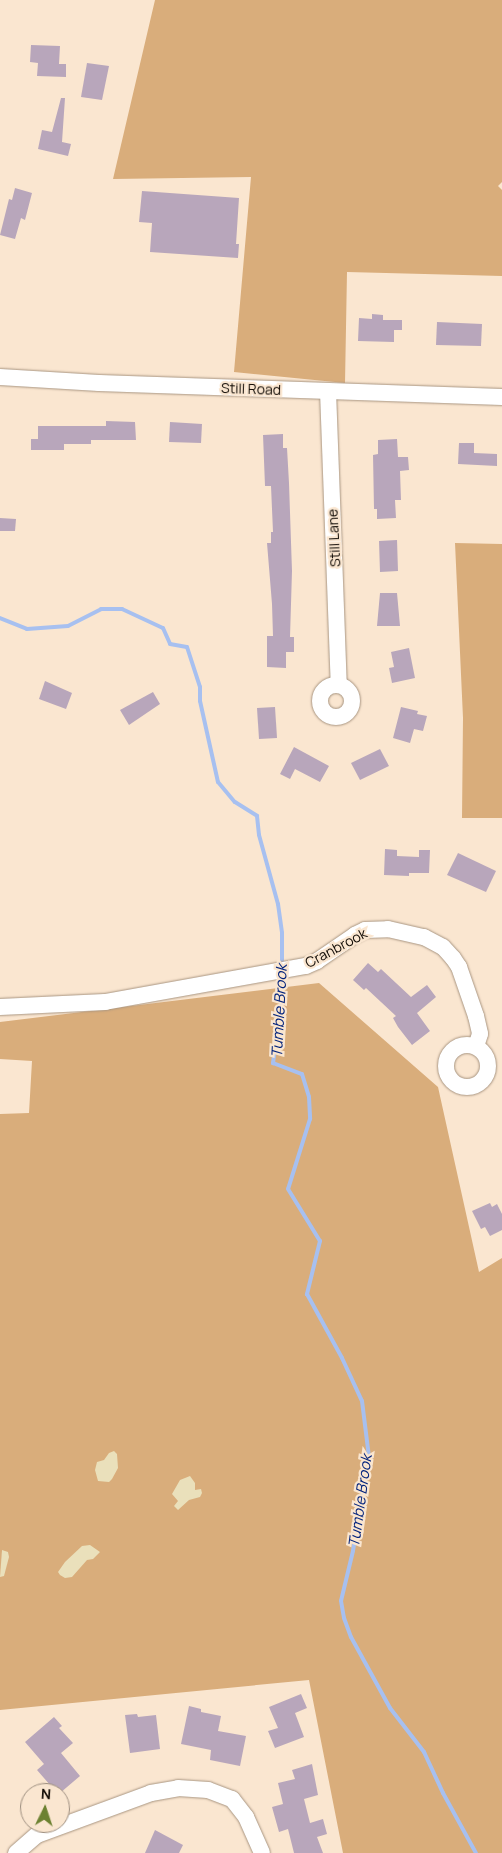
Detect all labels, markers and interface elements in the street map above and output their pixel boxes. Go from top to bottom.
street label: Still Road [221,380,281,398]
street label: Still Lane [324,508,344,568]
street label: Cranbrook [302,925,370,971]
water label: Tumble Brook [268,964,290,1058]
water label: Tumble Brook [345,1453,375,1549]
north arrow [20,1783,70,1833]
text: N [40,1784,52,1803]

